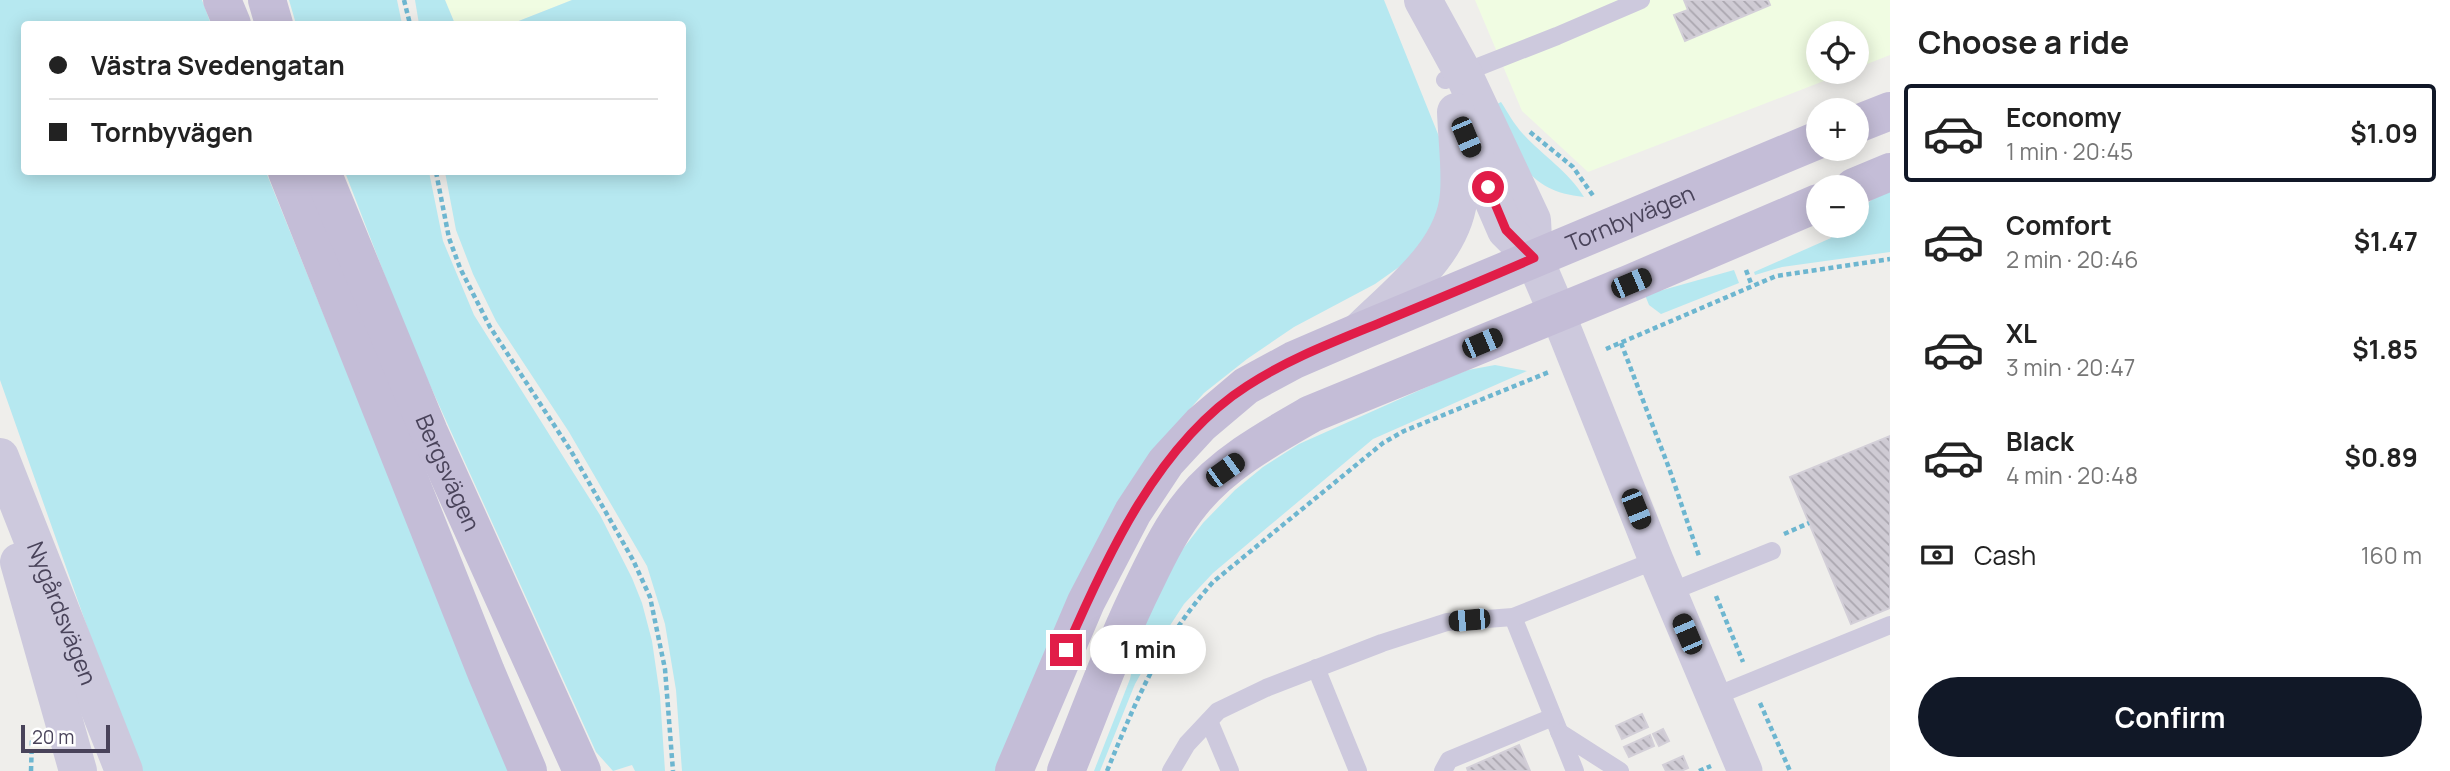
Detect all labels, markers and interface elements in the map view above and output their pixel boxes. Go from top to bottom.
text: Choose a ride [1918,20,2129,64]
map controls [1806,21,1869,238]
button: locate [1806,21,1869,84]
text: Västra Svedengatan [91,47,345,83]
button: + [1806,98,1869,161]
text: Economy [2006,99,2121,135]
icon: car [1922,102,1985,165]
text: Tornbyvägen [91,114,253,150]
car [1449,114,1484,160]
text: $1.09 [2350,115,2418,151]
text: 1 min · 20:45 [2006,135,2133,167]
route start [1472,171,1504,203]
button: − [1806,175,1869,238]
street label: Tornbyvägen [1561,176,1699,259]
text: Comfort [2006,207,2112,243]
icon: car [1922,210,1985,273]
text: $1.47 [2354,223,2418,259]
text: 2 min · 20:46 [2006,243,2139,275]
car [1608,265,1655,301]
text: XL [2006,315,2037,351]
icon: car [1922,318,1985,381]
car [1459,325,1506,361]
text: $1.85 [2352,331,2418,367]
text: 3 min · 20:47 [2006,351,2135,383]
street label: Bergsvägen [408,409,489,536]
text: Black [2006,423,2074,459]
icon: car [1922,426,1985,489]
text: $0.89 [2345,439,2418,475]
car [1202,449,1249,491]
text: 4 min · 20:48 [2006,459,2138,491]
car [1619,486,1654,532]
icon: cash [1918,536,1956,574]
street label: Nygårdsvägen [20,537,105,689]
text: Cash [1974,537,2036,573]
text: 160 m [2361,539,2422,571]
car [1448,608,1491,632]
car [1670,611,1705,657]
callout: 1 min [1090,626,1206,674]
text: 1 min [1120,633,1176,665]
route end [1050,634,1082,666]
button: Confirm [1918,677,2422,757]
scale bar [21,722,110,754]
text: 20 m [32,724,74,750]

